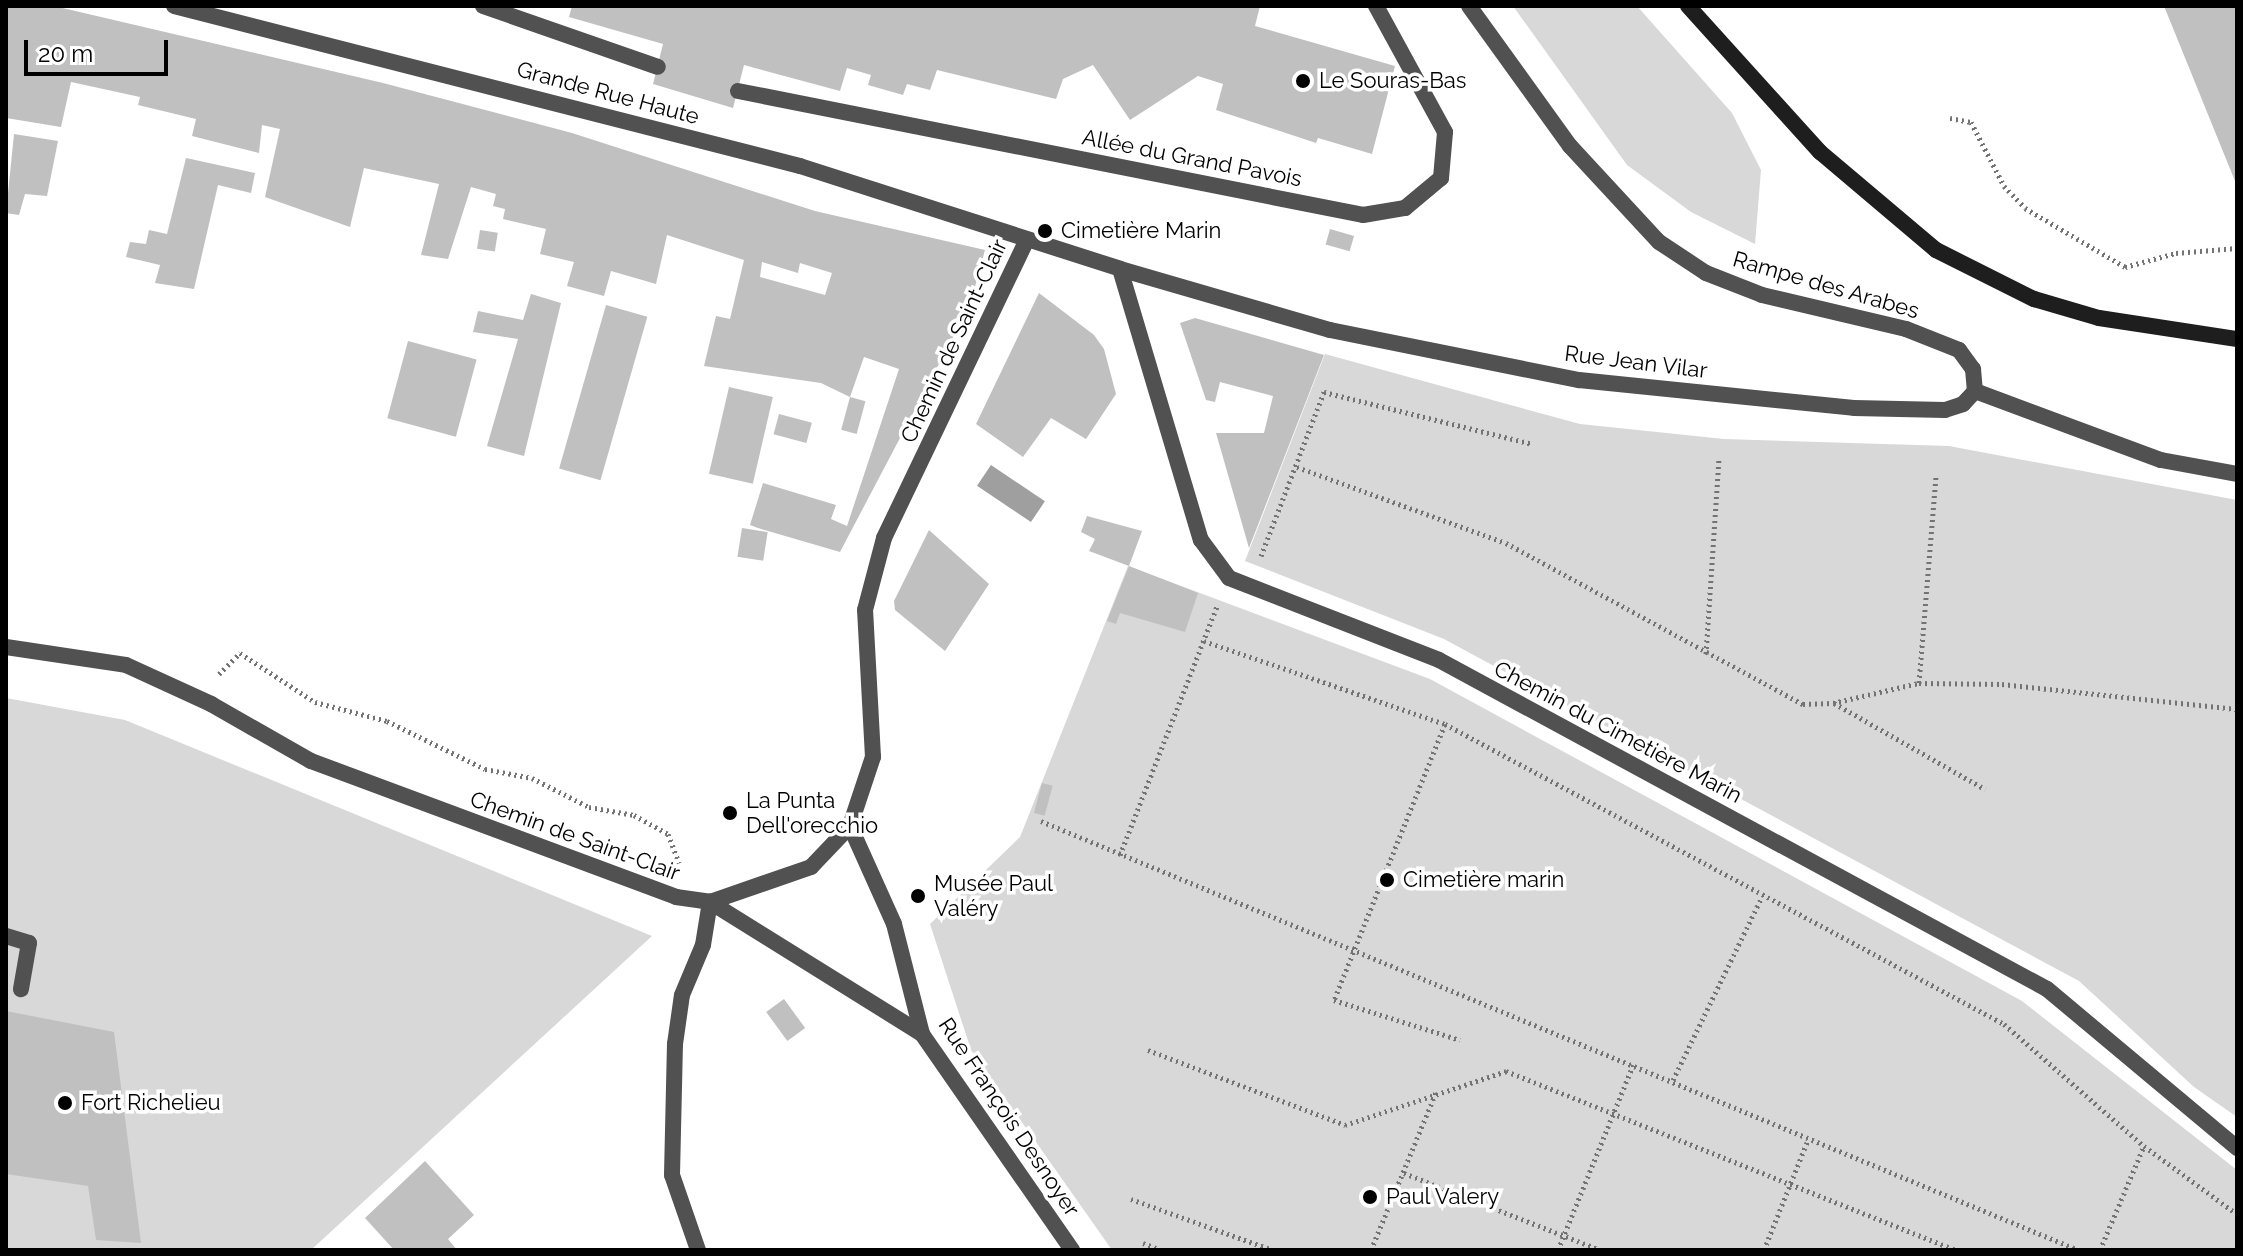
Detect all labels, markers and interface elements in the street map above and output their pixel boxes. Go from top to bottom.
scale bar [28,24,172,74]
text: 20 m [38,39,93,68]
street label: Grande Rue Haute [514,56,702,130]
place label: Le Souras-Bas [1319,68,1466,94]
marker: Le Souras-Bas [1294,72,1312,90]
street label: Allée du Grand Pavois [1080,124,1304,192]
place label: Cimetière Marin [1061,218,1221,244]
marker: Cimetière Marin [1036,222,1054,240]
street label: Chemin de Saint-Clair [895,235,1013,447]
street label: Rampe des Arabes [1730,246,1922,324]
street label: Rue Jean Vilar [1562,340,1710,384]
street label: Chemin du Cimetière Marin [1489,655,1747,809]
street label: Chemin de Saint-Clair [466,786,684,886]
place label: La Punta Dell'orecchio [746,787,878,838]
marker: La Punta Dell'orecchio [721,804,739,822]
place label: Cimetière marin [1403,867,1564,893]
place label: Musée Paul Valéry [934,870,1053,922]
marker: Cimetière marin [1378,871,1396,889]
marker: Musée Paul Valéry [909,887,927,905]
street label: Rue François Desnoyer [933,1013,1085,1221]
place label: Fort Richelieu [81,1090,221,1116]
marker: Fort Richelieu [56,1094,74,1112]
place label: Paul Valery [1386,1184,1501,1210]
marker: Paul Valery [1361,1188,1379,1206]

